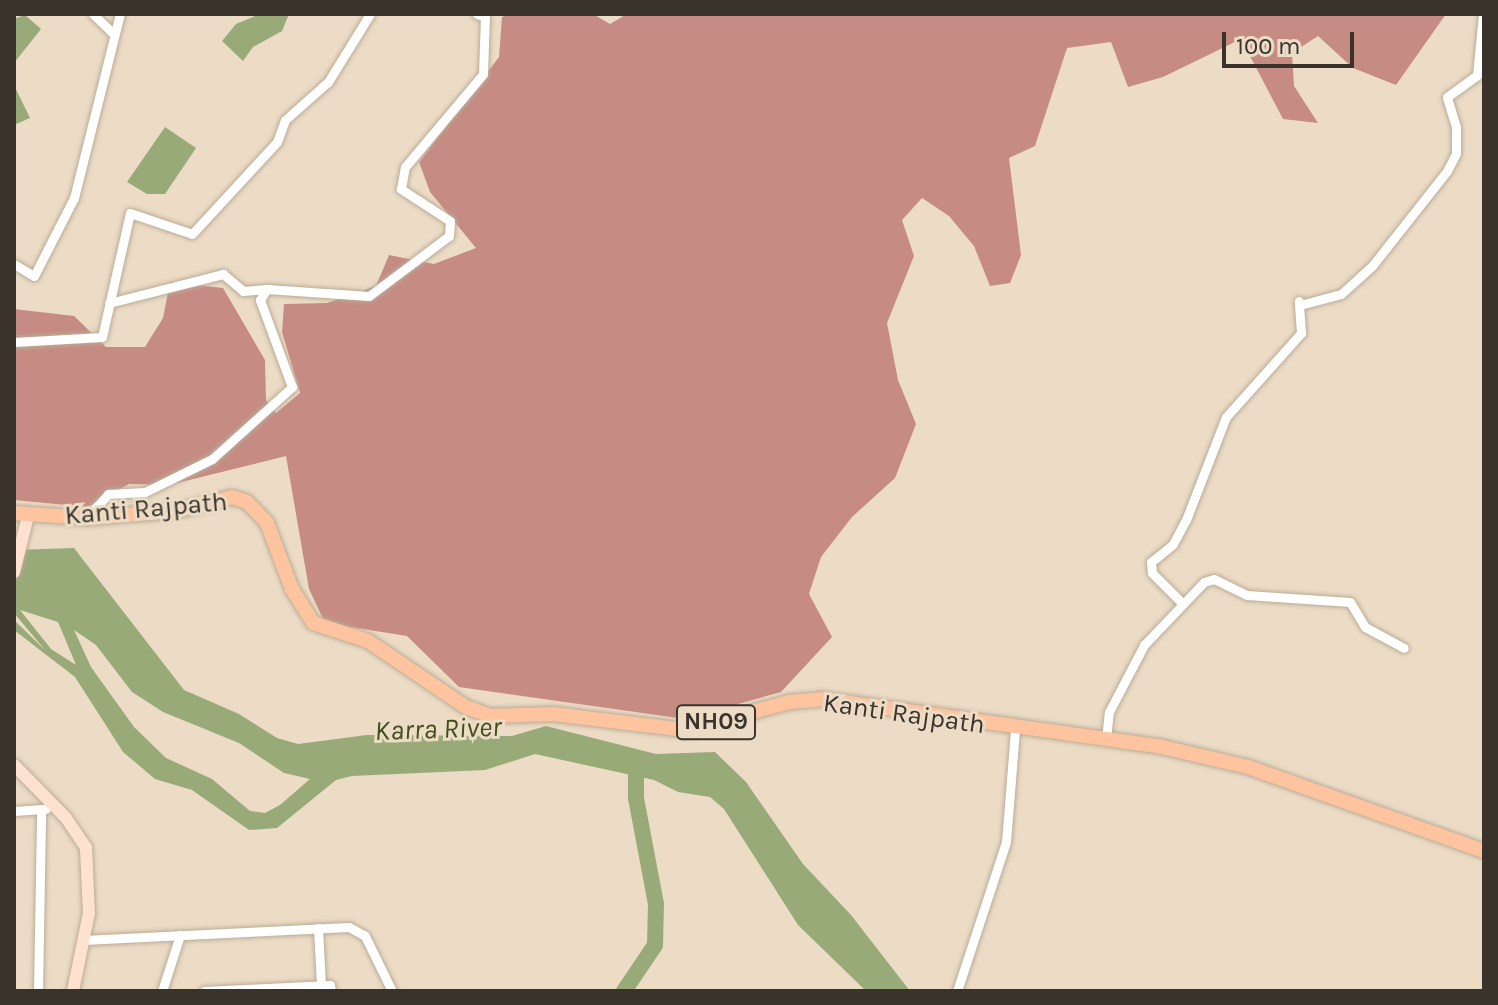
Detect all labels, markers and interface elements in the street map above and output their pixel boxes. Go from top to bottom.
scale bar [1226,16,1358,66]
text: 100 m [1236,32,1301,60]
street label: Kanti Rajpath [64,486,228,532]
street label: Kanti Rajpath [821,687,987,741]
road number: NH09 [676,702,756,742]
water label: Karra River [374,710,502,748]

